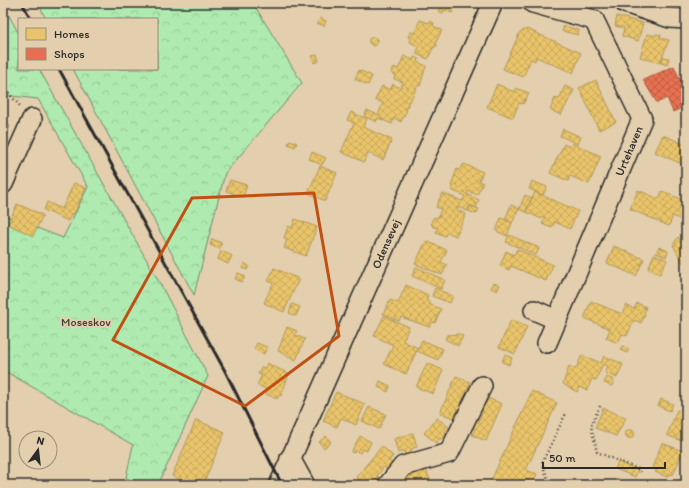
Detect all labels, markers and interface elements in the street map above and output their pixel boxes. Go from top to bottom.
legend [18,18,158,70]
text: Homes [54,27,90,41]
text: Shops [54,47,85,61]
street label: Urtehaven [612,123,646,178]
street label: Odensevej [369,217,403,271]
park label: Moseskov [61,315,111,329]
north arrow [18,430,58,470]
text: N [35,434,46,448]
scale bar [543,444,665,470]
text: 50 m [549,451,575,465]

